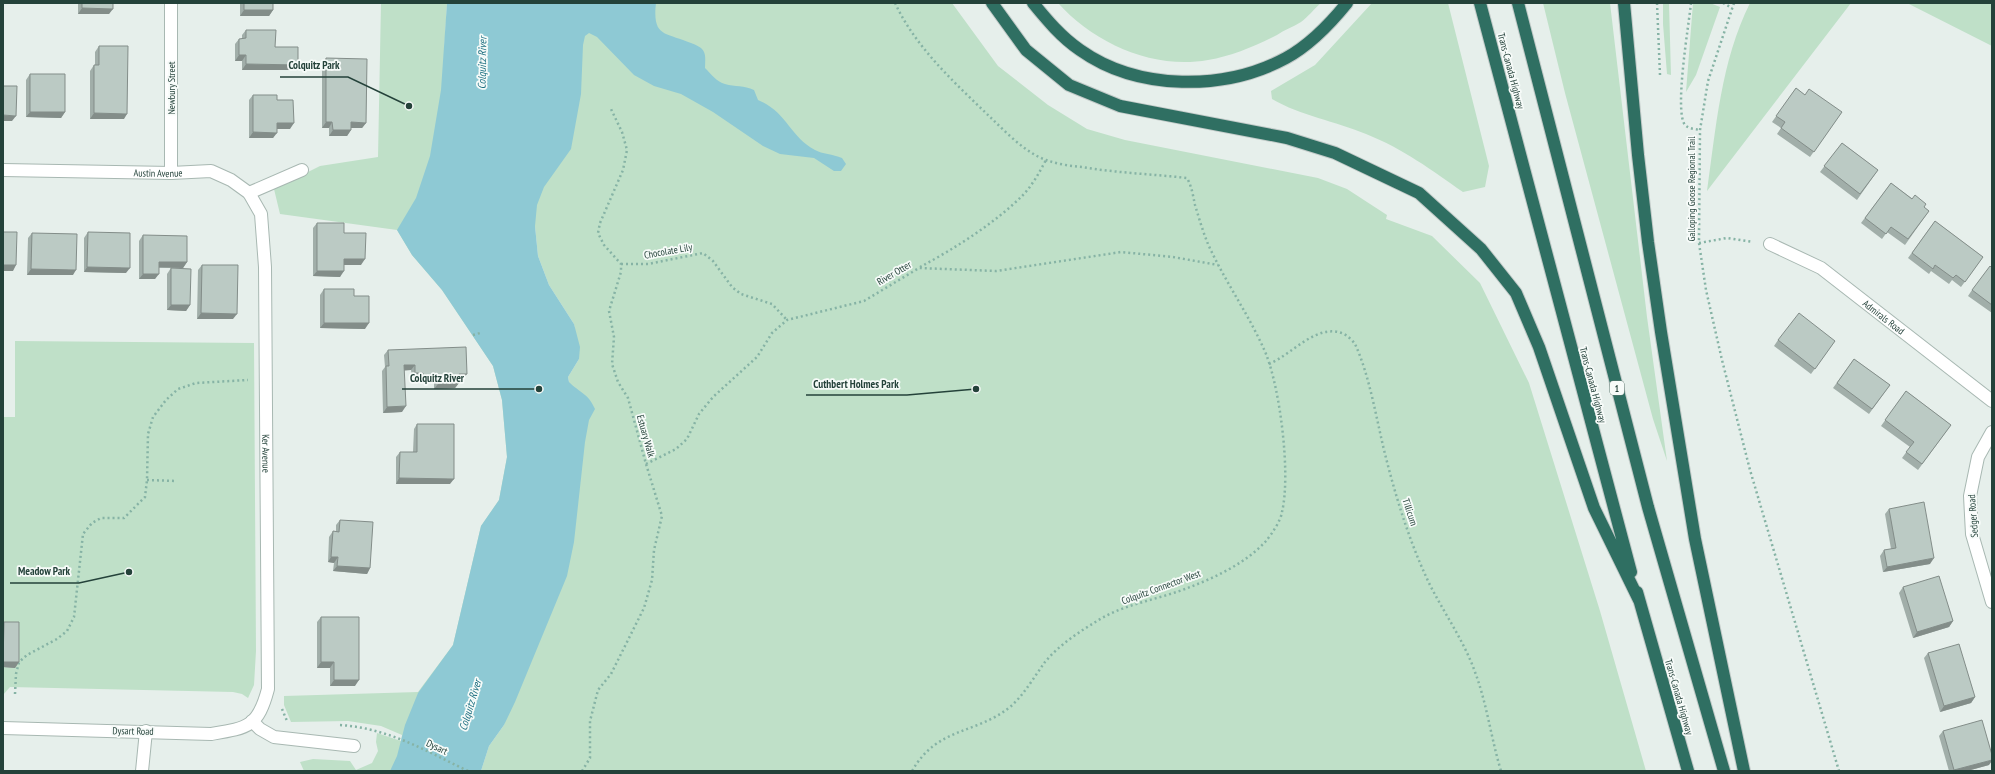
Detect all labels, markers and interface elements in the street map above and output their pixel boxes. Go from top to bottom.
street label: Trans-Canada Highway [1495,32,1527,111]
water label: Colquitz River [475,35,489,89]
callout: Colquitz Park [280,54,348,77]
text: Colquitz Park [288,58,340,72]
street label: Newbury Street [165,61,178,115]
street label: Galloping Goose Regional Trail [1685,136,1698,242]
street label: Austin Avenue [133,166,183,180]
street label: Chocolate Lily [643,240,693,262]
street label: River Otter [874,258,914,288]
street label: Admirals Road [1860,297,1907,337]
street label: Trans-Canada Highway [1577,346,1609,425]
callout: Colquitz River [402,366,473,389]
text: Colquitz River [410,371,465,385]
callout: Cuthbert Holmes Park [806,372,907,395]
text: Cuthbert Holmes Park [813,377,899,391]
road number: 1 [1610,381,1624,395]
street label: Estuary Walk [634,413,658,459]
street label: Ker Avenue [260,434,273,473]
street label: Sedger Road [1965,494,1981,538]
street label: Tillicum [1400,497,1420,527]
callout: Meadow Park [10,560,79,583]
text: Meadow Park [18,564,71,578]
street label: Colquitz Connector West [1120,567,1203,607]
street label: Trans-Canada Highway [1662,658,1696,737]
water label: Colquitz River [456,676,485,732]
street label: Dysart Road [112,724,154,738]
street label: Dysart [424,736,450,758]

